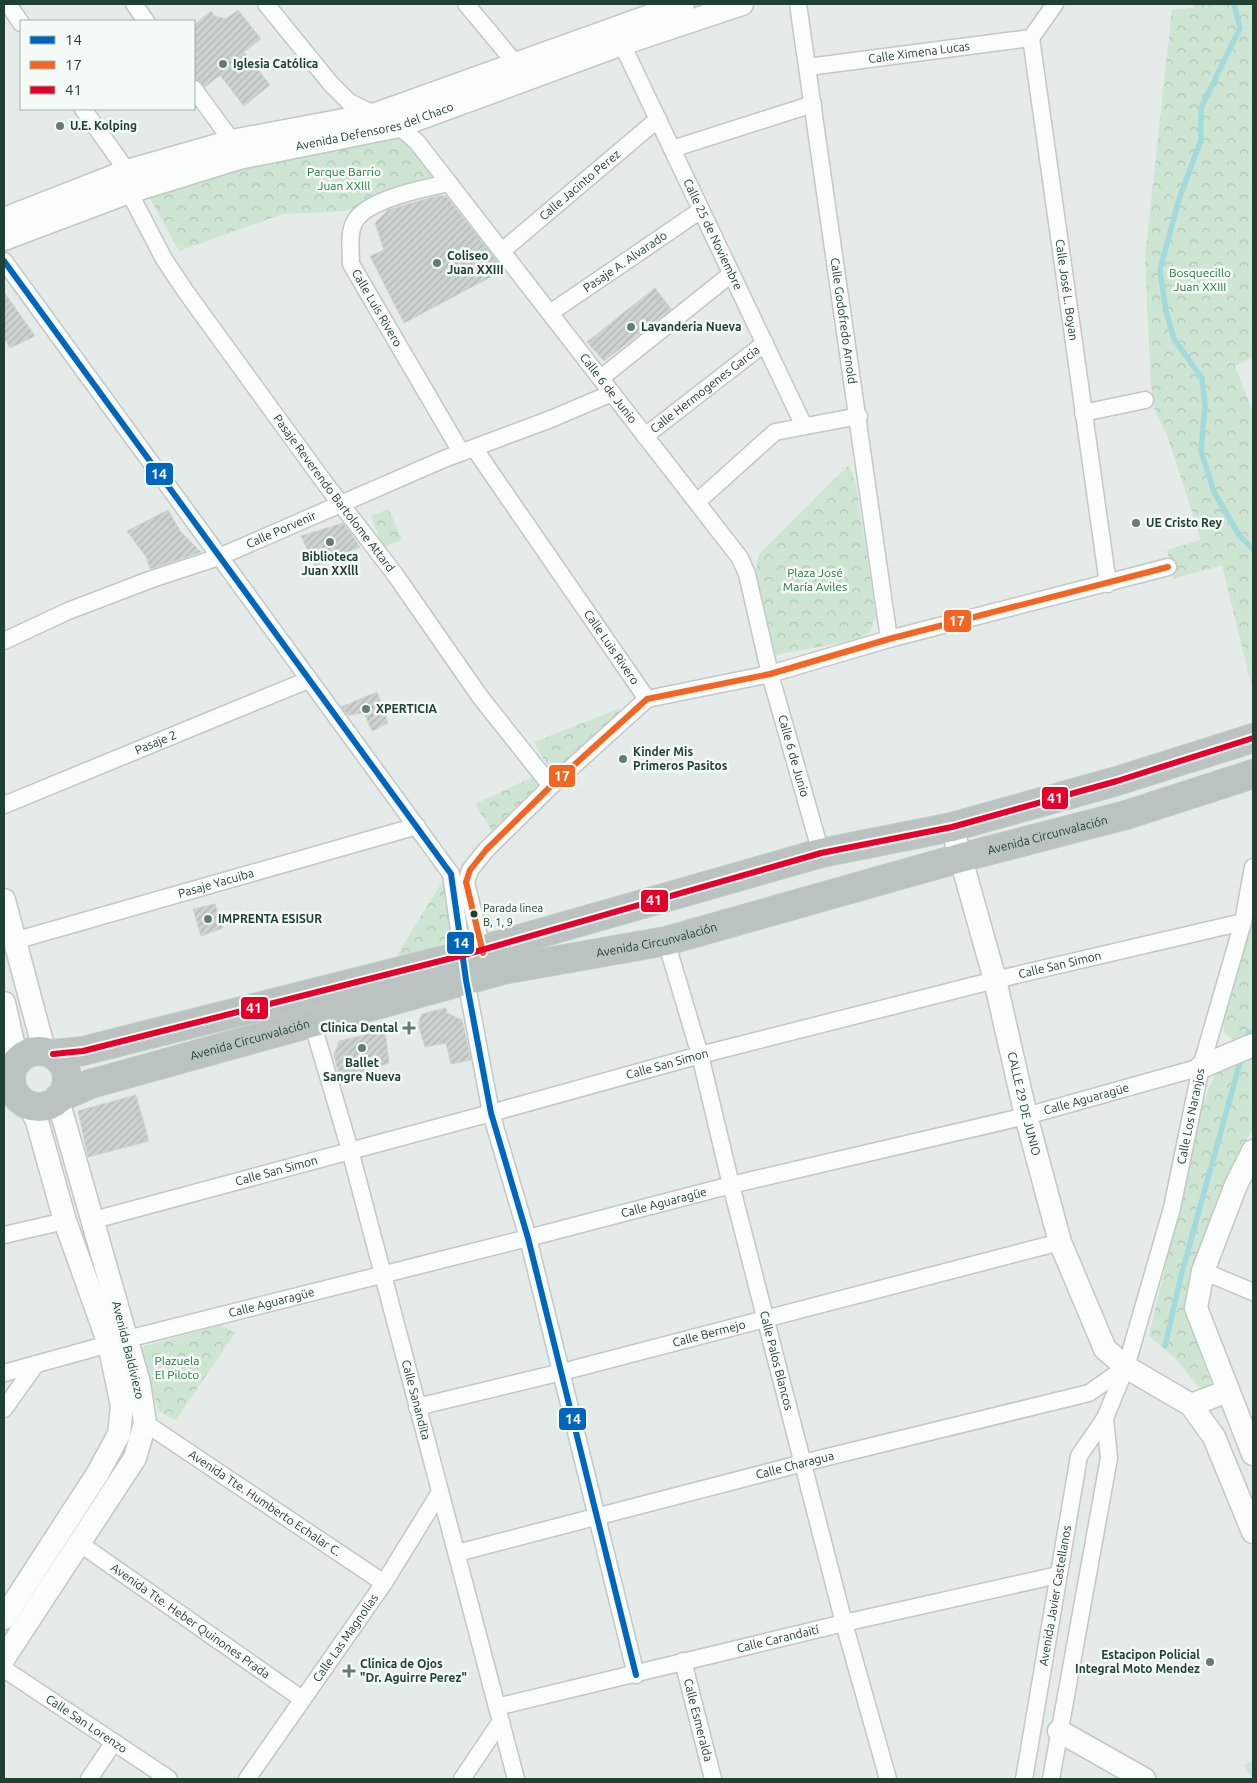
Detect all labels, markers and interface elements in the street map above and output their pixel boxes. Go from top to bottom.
legend [20,20,195,110]
text: 14 [65,31,82,48]
street label: Calle Ximena Lucas [867,39,971,65]
text: 17 [65,56,82,73]
place label: Iglesia Católica [233,57,318,70]
marker: Iglesia Católica [217,58,229,70]
text: 41 [65,81,82,98]
street label: Avenida Defensores del Chaco [294,100,455,153]
place label: U.E. Kolping [70,119,137,132]
marker: U.E. Kolping [54,120,66,132]
street label: Calle Jacinto Perez [537,147,623,222]
park label: Parque Barrio Juan XXlll [307,165,381,192]
street label: Calle 25 de Noviembre [681,177,745,292]
street label: Pasaje A. Alvarado [581,228,669,294]
street label: Calle José L. Boyan [1053,238,1081,341]
place label: Coliseo Juan XXIII [447,249,504,276]
marker: Coliseo Juan XXIII [431,257,443,269]
street label: Calle Godofredo Arnold [828,257,859,385]
park label: Bosquecillo Juan XXIII [1169,266,1231,293]
street label: Calle Luis Rivero [349,267,405,349]
place label: Lavanderia Nueva [641,320,741,333]
marker: Lavanderia Nueva [625,321,637,333]
street label: Calle Hermogenes Garcia [648,343,762,435]
street label: Calle 6 de Junio [578,351,640,426]
street label: Pasaje Reverendo Bartolome Attard [271,412,398,574]
line badge: 14 [145,462,174,486]
text: 14 [151,466,167,482]
street label: Calle Porvenir [244,508,318,550]
place label: UE Cristo Rey [1146,516,1223,529]
marker: UE Cristo Rey [1130,517,1142,529]
marker: Biblioteca Juan XXlll [324,536,336,548]
place label: Biblioteca Juan XXlll [302,550,359,577]
park label: Plaza José María Aviles [783,566,847,593]
street label: Calle Luis Rivero [582,607,642,687]
line badge: 17 [943,609,972,633]
text: 17 [949,613,965,629]
place label: XPERTICIA [376,702,438,715]
marker: XPERTICIA [360,703,372,715]
street label: Calle 6 de Junio [776,713,812,798]
street label: Pasaje 2 [133,728,178,756]
place label: Kinder Mis Primeros Pasitos [633,745,728,772]
marker: Kinder Mis Primeros Pasitos [617,753,629,765]
line badge: 17 [548,764,576,788]
text: 17 [554,768,570,784]
line badge: 41 [1041,786,1069,810]
text: 41 [1047,790,1063,806]
street label: Avenida Circunvalación [986,813,1109,857]
street label: Pasaje Yacuiba [176,866,255,900]
line badge: 41 [640,889,669,913]
text: 41 [646,892,662,908]
place label: Parada linea B, 1, 9 [483,902,543,928]
marker: Parada linea B, 1, 9 [469,909,479,919]
place label: IMPRENTA ESISUR [218,912,322,925]
marker: IMPRENTA ESISUR [202,913,214,925]
street label: Avenida Circunvalación [595,920,718,959]
line badge: 14 [446,931,475,955]
text: 14 [453,935,469,951]
street label: Calle San Simon [1017,948,1102,980]
line badge: 41 [240,996,269,1020]
text: 41 [246,1000,262,1016]
street label: Avenida Circunvalación [188,1017,311,1062]
place label: Clinica Dental [320,1021,398,1034]
marker: Clinica Dental [402,1021,416,1035]
marker: Ballet Sangre Nueva [356,1042,368,1054]
street label: Calle San Simon [624,1046,710,1081]
street label: CALLE 29 DE JUNIO [1006,1050,1043,1157]
place label: Ballet Sangre Nueva [323,1056,401,1083]
street label: Calle Los Naranjos [1174,1067,1207,1165]
street label: Calle Aguaragüe [1042,1080,1130,1117]
street label: Calle San Simon [234,1153,319,1188]
street label: Calle Aguaragüe [620,1185,708,1219]
street label: Calle Aguaragüe [227,1285,316,1319]
street label: Avenida Baldiviezo [110,1300,147,1400]
street label: Calle Palos Blancos [758,1309,796,1412]
street label: Calle Bermejo [671,1317,747,1349]
park label: Plazuela El Piloto [155,1354,199,1381]
street label: Calle Sanandita [400,1358,433,1441]
line badge: 14 [558,1407,587,1431]
text: 14 [565,1411,581,1427]
street label: Avenida Tte. Humberto Echalar C. [186,1447,344,1558]
street label: Calle Charagua [754,1449,835,1481]
street label: Avenida Javier Castellanos [1036,1524,1073,1667]
street label: Avenida Tte. Heber Quinones Prada [109,1560,273,1681]
street label: Calle Las Magnolias [310,1591,380,1684]
street label: Calle Carandaití [735,1622,821,1655]
place label: Estacipon Policial Integral Moto Mendez [1075,1648,1200,1675]
marker: Estacipon Policial Integral Moto Mendez [1204,1656,1216,1668]
place label: Clínica de Ojos "Dr. Aguirre Perez" [360,1657,467,1684]
marker: Clínica de Ojos "Dr. Aguirre Perez" [342,1664,356,1678]
street label: Calle Esmeralda [682,1677,715,1763]
street label: Calle San Lorenzo [44,1692,130,1755]

